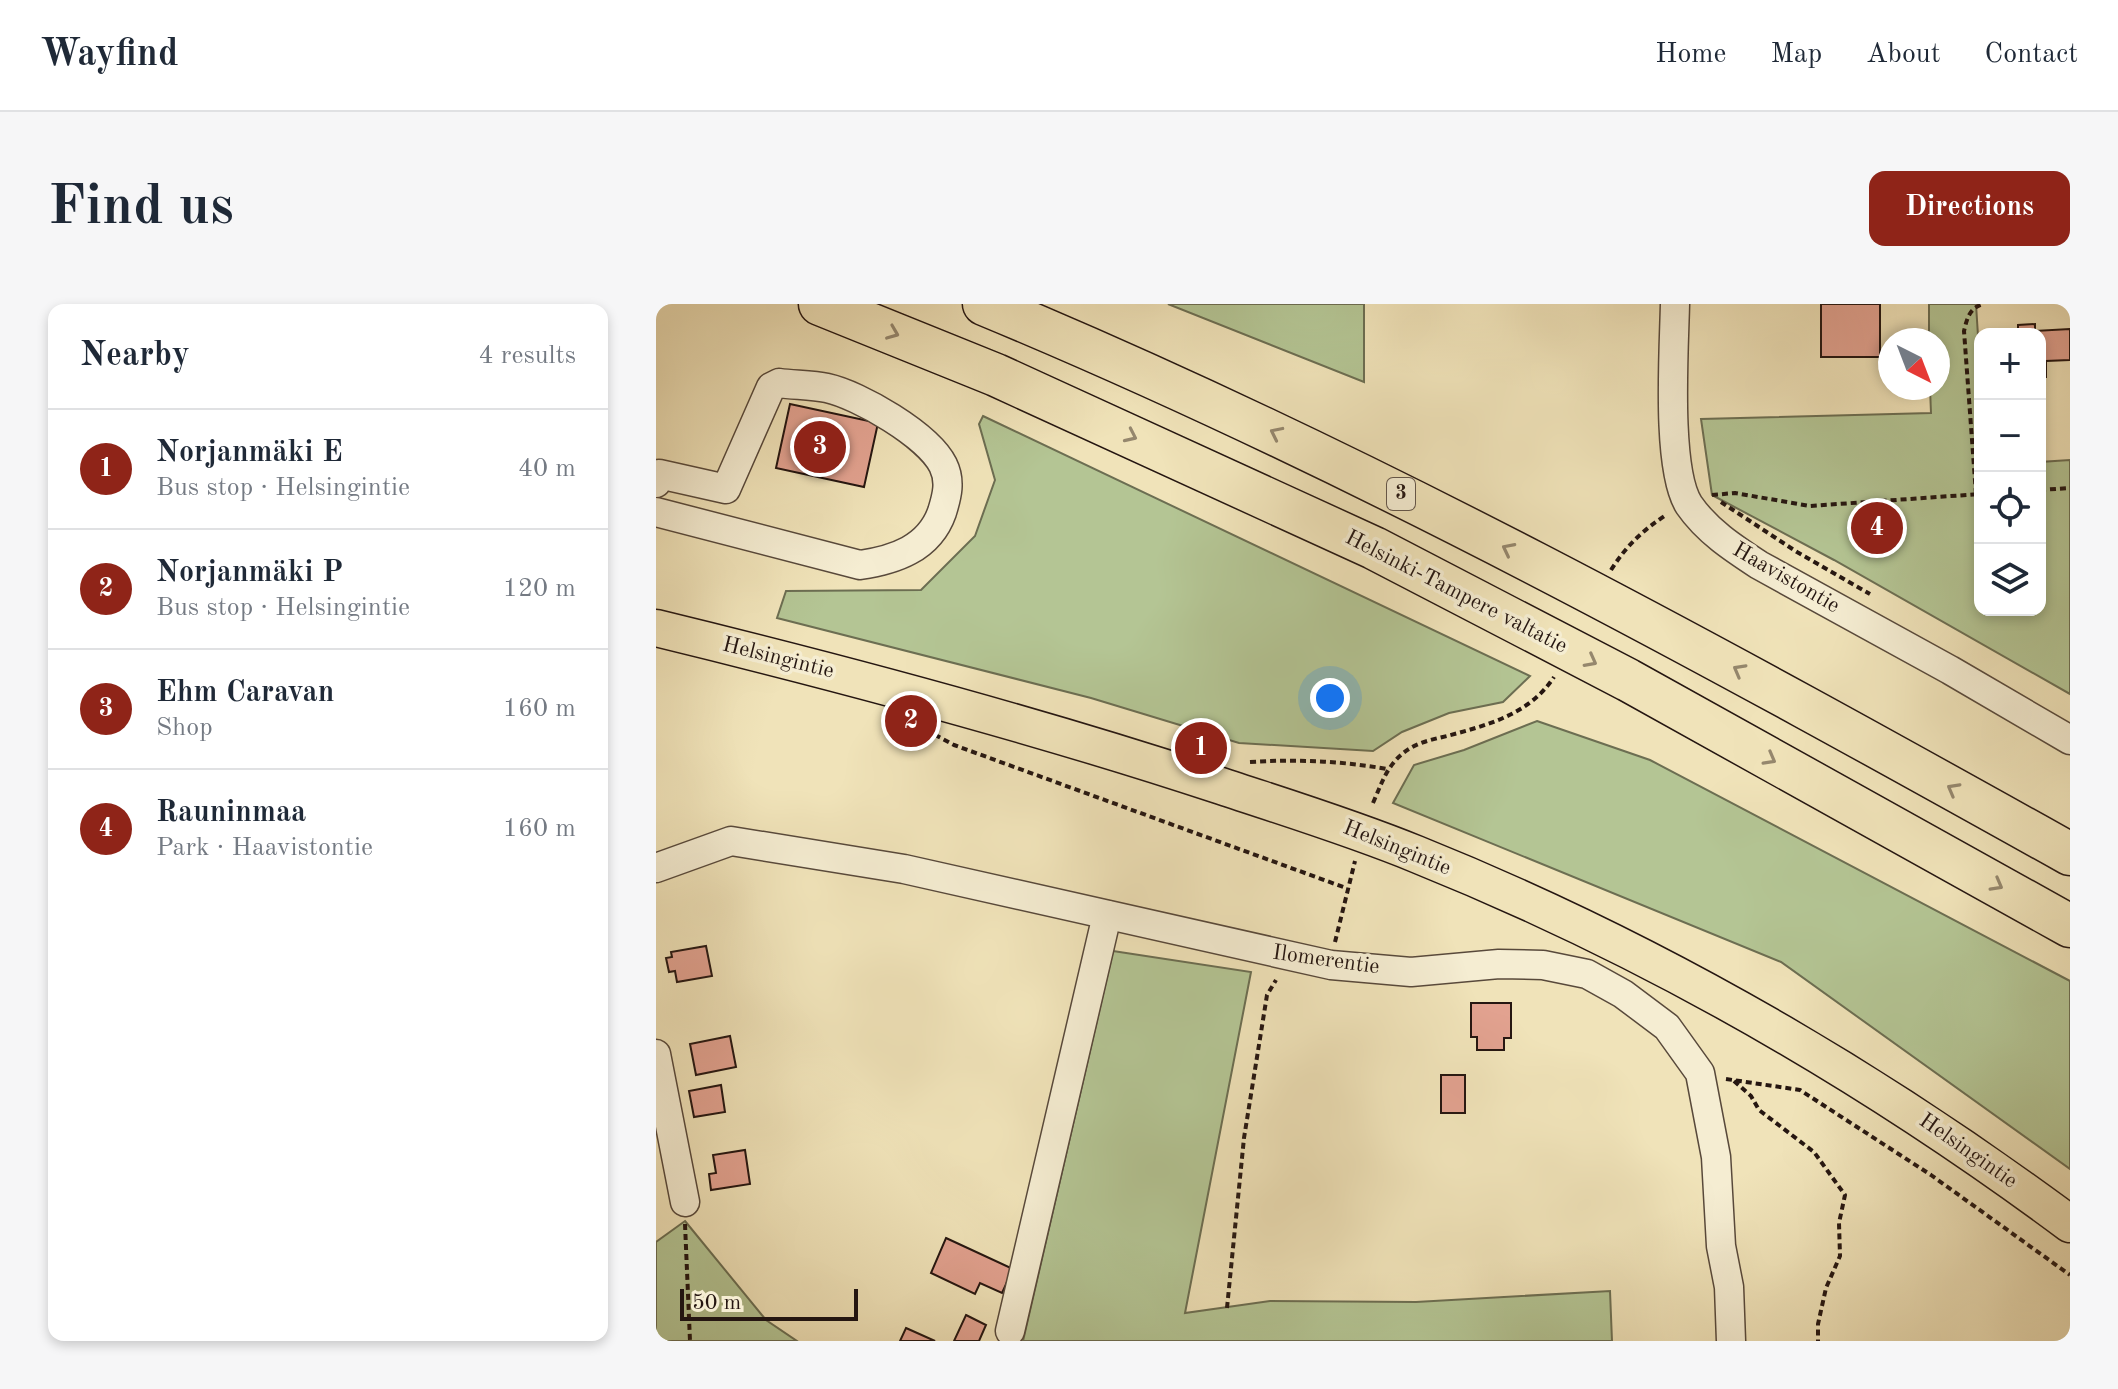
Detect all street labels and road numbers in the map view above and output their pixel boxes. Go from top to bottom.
road number: 3 [1387,478,1415,510]
street label: Helsinki-Tampere valtatie [1341,526,1571,658]
street label: Haavistontie [1729,539,1843,617]
street label: Helsingintie [720,634,836,682]
street label: Helsingintie [1340,816,1454,880]
street label: Ilomerentie [1271,942,1381,978]
street label: Helsingintie [1915,1109,2021,1193]

